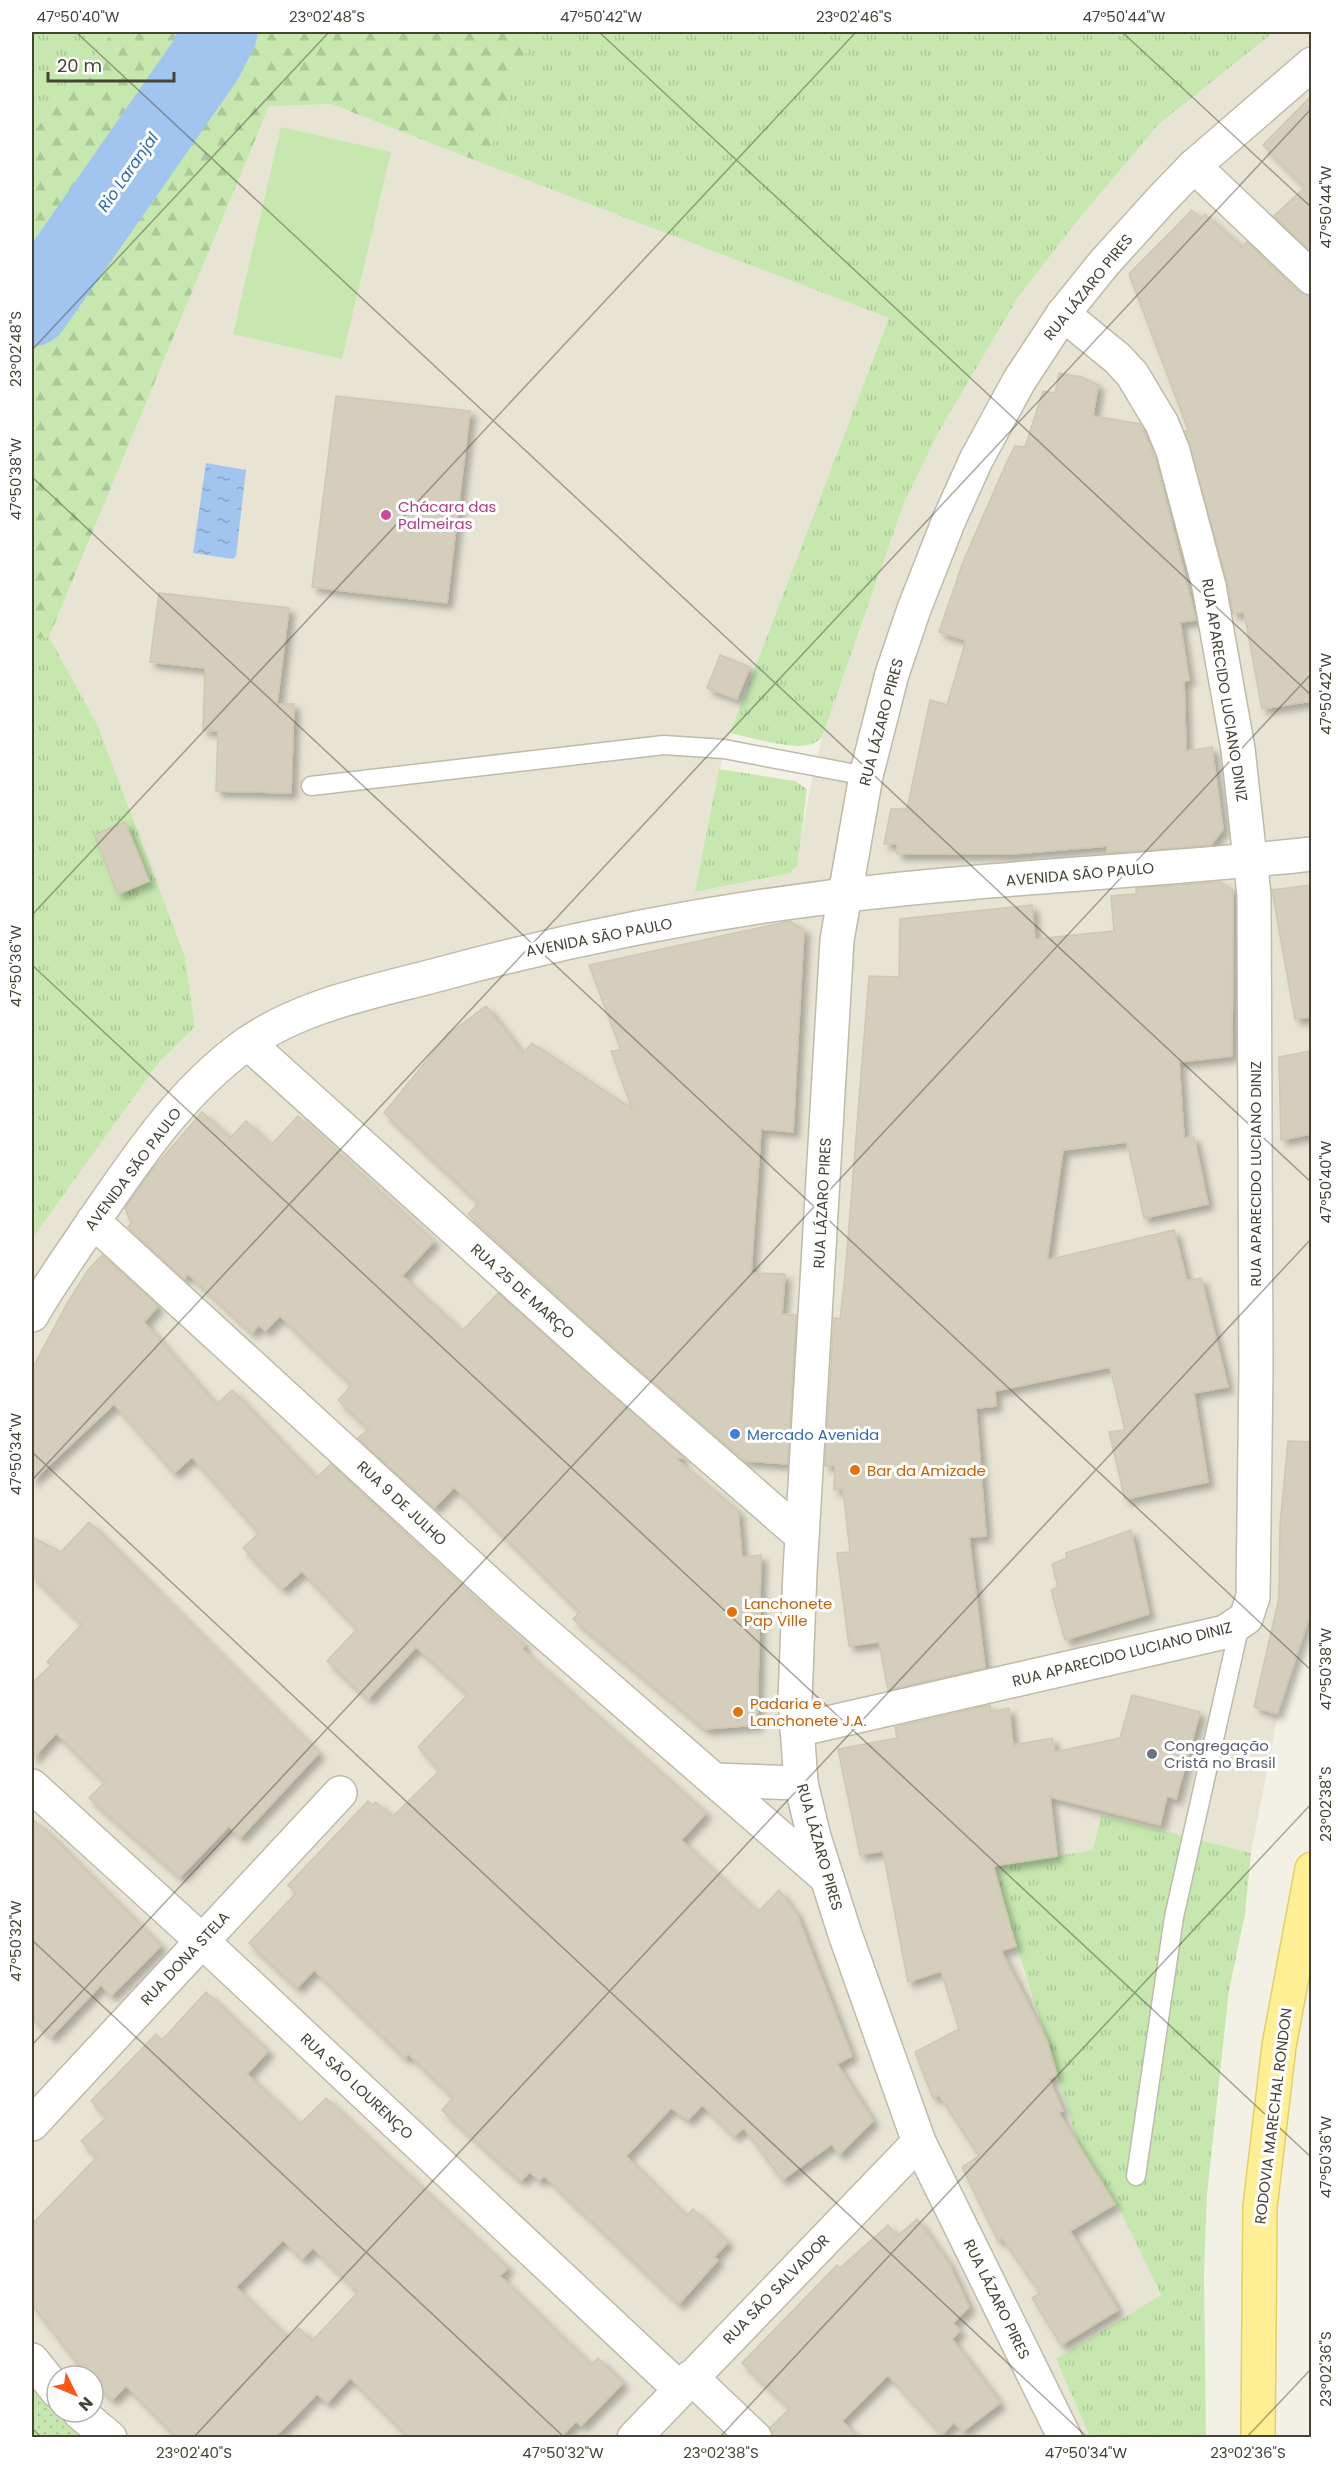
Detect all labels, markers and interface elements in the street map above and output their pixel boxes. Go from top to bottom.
text: 47°50'40"W [37,6,120,27]
text: 23°02'48"S [289,6,365,27]
text: 47°50'42"W [560,6,642,27]
text: 23°02'46"S [816,6,892,27]
text: 47°50'44"W [1083,6,1166,27]
scale bar [48,45,174,83]
text: 20 m [57,53,102,78]
water label: Rio Laranjal [92,128,164,216]
text: 47°50'44"W [1315,165,1336,248]
street label: RUA LÁZARO PIRES [1039,229,1137,345]
text: 23°02'48"S [5,311,26,387]
text: 47°50'38"W [5,437,26,520]
place label: Chácara das Palmeiras [398,496,497,534]
marker: Chácara das Palmeiras [379,508,393,522]
street label: RUA APARECIDO LUCIANO DINIZ [1197,577,1253,803]
text: 47°50'42"W [1315,653,1336,735]
street label: RUA LÁZARO PIRES [854,656,908,788]
street label: AVENIDA SÃO PAULO [1005,857,1155,891]
street label: AVENIDA SÃO PAULO [524,912,674,962]
text: 47°50'36"W [5,924,26,1007]
street label: RUA APARECIDO LUCIANO DINIZ [1245,1061,1266,1287]
street label: AVENIDA SÃO PAULO [80,1103,186,1235]
street label: RUA LÁZARO PIRES [808,1137,836,1269]
text: 47°50'40"W [1315,1140,1336,1223]
street label: RUA 25 DE MARÇO [466,1239,580,1344]
text: 47°50'34"W [5,1412,26,1495]
place label: Mercado Avenida [747,1424,879,1445]
marker: Mercado Avenida [728,1427,742,1441]
street label: RUA 9 DE JULHO [352,1456,452,1550]
place label: Bar da Amizade [867,1460,986,1481]
marker: Bar da Amizade [848,1463,862,1477]
place label: Lanchonete Pap Ville [744,1593,832,1631]
marker: Lanchonete Pap Ville [725,1605,739,1619]
street label: RUA APARECIDO LUCIANO DINIZ [1010,1617,1234,1691]
text: 47°50'38"W [1315,1627,1336,1710]
place label: Padaria e Lanchonete J.A. [750,1693,867,1731]
marker: Padaria e Lanchonete J.A. [731,1705,745,1719]
place label: Congregação Cristã no Brasil [1164,1735,1276,1773]
marker: Congregação Cristã no Brasil [1145,1747,1159,1761]
text: 23°02'38"S [1315,1766,1336,1842]
street label: RUA LÁZARO PIRES [792,1781,848,1913]
text: 47°50'32"W [5,1900,26,1982]
street label: RUA DONA STELA [136,1906,234,2010]
street label: RODOVIA MARECHAL RONDON [1249,2007,1297,2225]
street label: RUA SÃO LOURENÇO [296,2028,418,2144]
text: 47°50'36"W [1315,2115,1336,2198]
street label: RUA SÃO SALVADOR [718,2229,834,2349]
street label: RUA LÁZARO PIRES [959,2235,1035,2363]
text: 23°02'36"S [1315,2331,1336,2407]
north arrow [45,2364,105,2424]
text: N [73,2392,98,2416]
text: 23°02'40"S [156,2442,232,2463]
text: 47°50'32"W [522,2442,604,2463]
text: 23°02'38"S [683,2442,759,2463]
text: 47°50'34"W [1045,2442,1128,2463]
text: 23°02'36"S [1210,2442,1286,2463]

